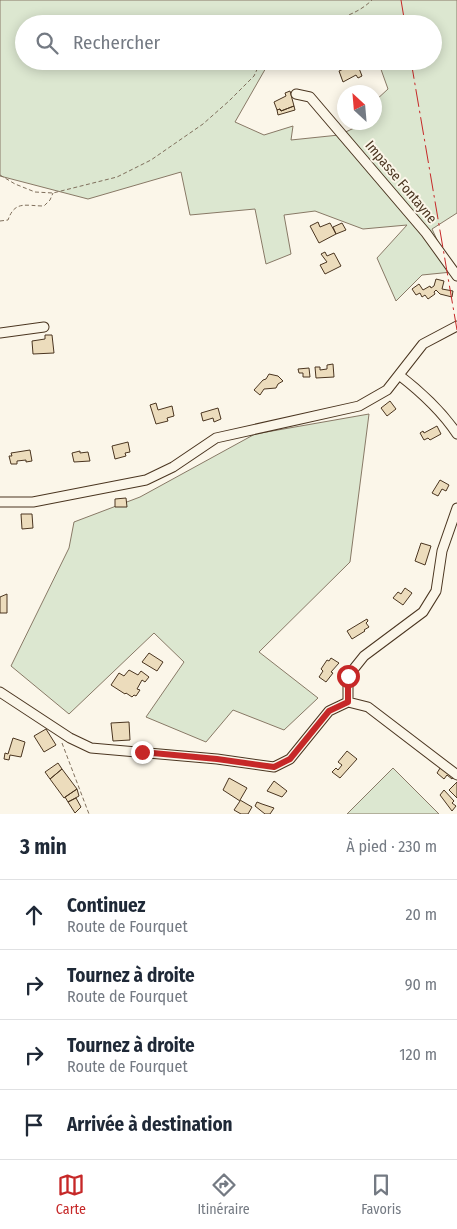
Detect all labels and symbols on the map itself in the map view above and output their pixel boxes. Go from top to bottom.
north arrow [337,85,382,130]
street label: Impasse Fontayne [362,137,441,227]
route start [337,665,360,688]
route end [131,741,154,764]

